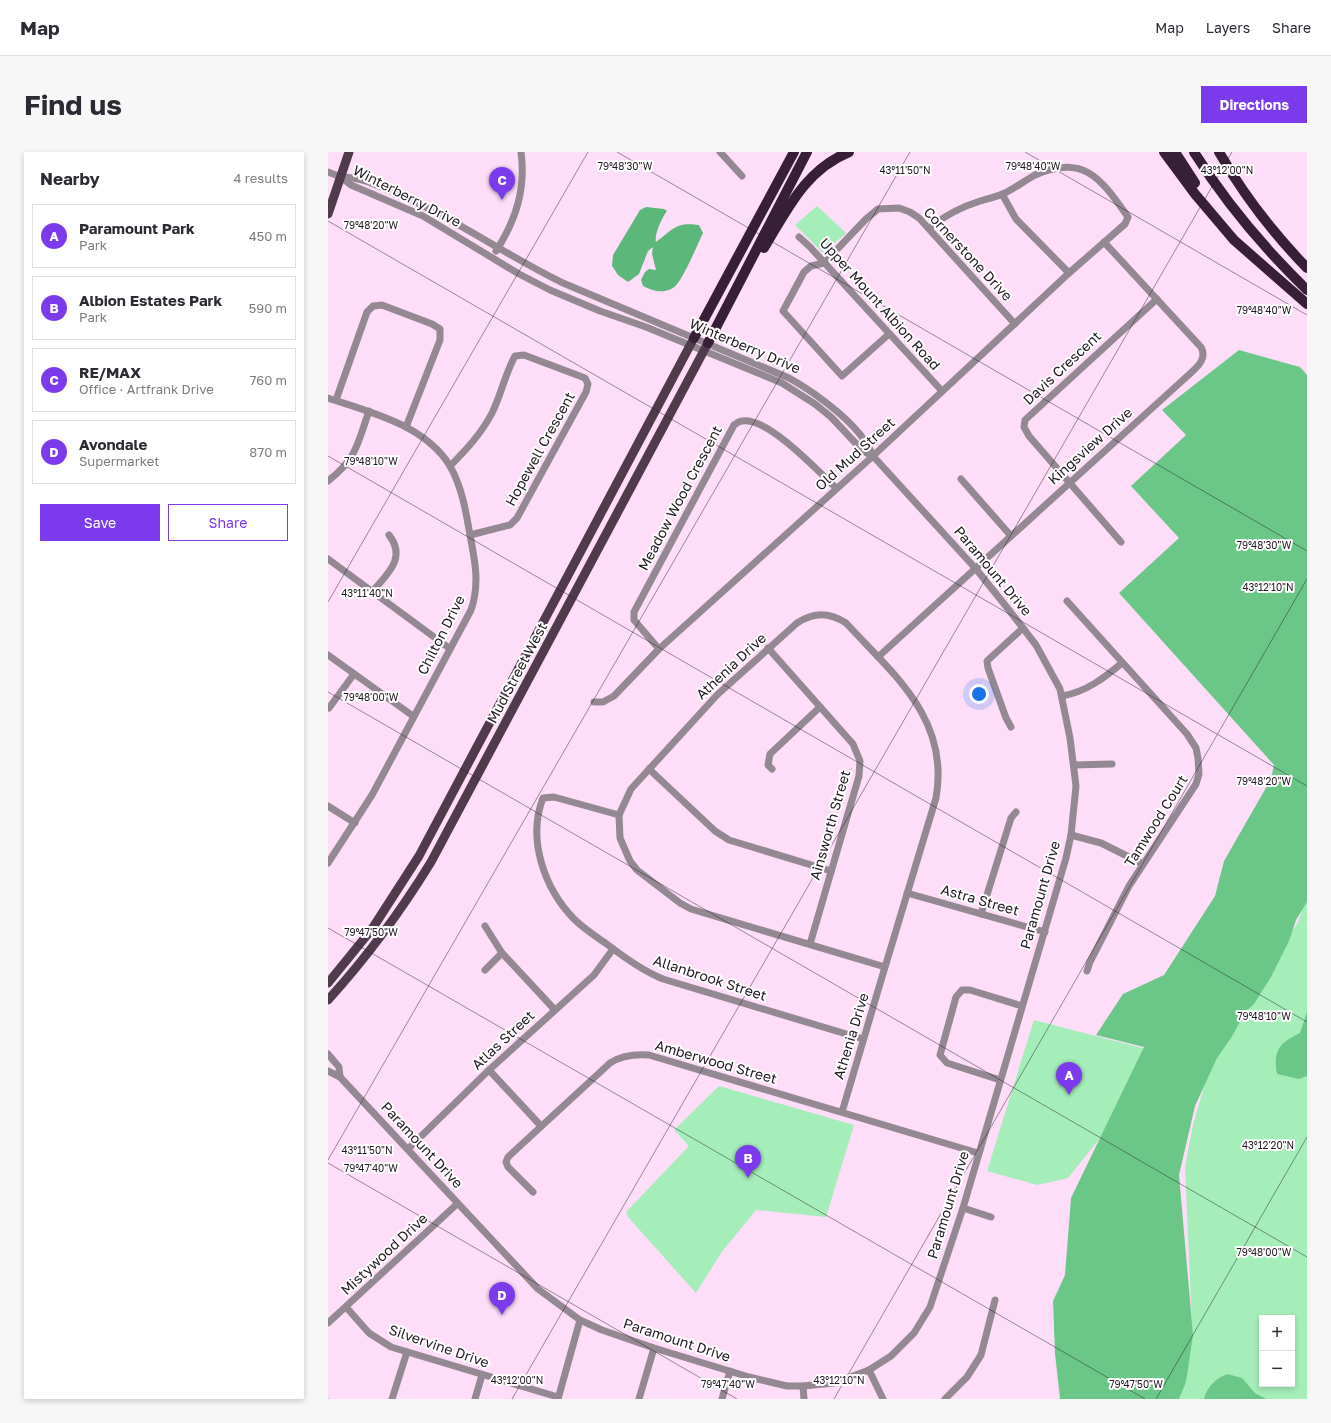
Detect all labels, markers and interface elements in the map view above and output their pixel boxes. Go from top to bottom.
text: Map [20,16,60,39]
text: Map [1155,19,1184,36]
text: Layers [1206,19,1250,36]
text: Share [1272,19,1311,36]
button: Directions [1201,86,1307,123]
text: Find us [24,88,122,121]
text: 79°48'30"W [598,160,653,172]
text: 79°48'40"W [1006,160,1061,172]
street label: Winterberry Drive [350,161,464,230]
text: 43°11'50"N [879,164,931,176]
text: 43°12'00"N [1201,164,1253,176]
pin: C [489,167,515,200]
text: Nearby [40,168,100,189]
text: 4 results [234,170,288,186]
street label: Cornerstone Drive [921,203,1016,304]
text: Paramount Park [79,219,195,237]
text: 79°48'20"W [344,219,399,231]
text: A [49,228,59,244]
text: 450 m [249,228,287,244]
street label: Upper Mount Albion Road [817,234,944,373]
text: Park [79,237,107,253]
text: Albion Estates Park [79,291,222,309]
text: B [49,300,59,316]
text: 590 m [249,300,287,316]
text: 79°48'40"W [1237,304,1292,316]
text: Park [79,309,107,325]
street label: Winterberry Drive [687,314,803,377]
street label: Davis Crescent [1019,327,1104,408]
text: RE/MAX [79,363,141,381]
text: C [49,372,59,388]
text: 760 m [249,372,287,388]
text: Office · Artfrank Drive [79,381,214,397]
street label: Hopewell Crescent [501,389,578,509]
street label: Kingsview Drive [1044,403,1135,488]
street label: Old Mud Street [811,414,898,494]
street label: Meadow Wood Crescent [634,422,725,573]
text: Avondale [79,435,147,453]
text: D [49,444,59,460]
text: 870 m [249,444,287,460]
text: Supermarket [79,453,160,469]
text: 79°48'10"W [344,455,398,467]
button: Save [40,504,160,541]
button: Share [168,504,288,541]
street label: Paramount Drive [951,522,1036,619]
text: 79°48'30"W [1237,539,1292,551]
text: 43°12'10"N [1242,581,1294,593]
text: 43°11'40"N [341,587,393,599]
street label: Chilton Drive [413,592,468,677]
street label: Mud Street West [483,620,550,726]
street label: Athenia Drive [692,629,769,702]
your location [969,684,989,704]
text: 79°48'00"W [344,691,399,703]
street label: Ainsworth Street [806,768,853,882]
street label: Tamwood Court [1120,772,1191,870]
text: 79°48'20"W [1237,775,1292,787]
street label: Paramount Drive [1016,839,1063,951]
street label: Astra Street [939,880,1021,919]
text: 79°47'50"W [344,926,398,938]
street label: Allanbrook Street [651,951,769,1004]
street label: Athenia Drive [829,991,872,1081]
street label: Atlas Street [468,1006,537,1073]
text: 79°48'10"W [1237,1010,1291,1022]
street label: Amberwood Street [653,1036,779,1087]
pin: A [1056,1062,1082,1095]
street label: Paramount Drive [378,1098,467,1191]
text: 43°12'20"N [1242,1139,1294,1151]
text: 43°11'50"N [341,1144,393,1156]
pin: B [735,1145,761,1178]
street label: Paramount Drive [923,1149,972,1261]
text: 79°47'40"W [344,1162,398,1174]
street label: Mistywood Drive [337,1209,430,1298]
text: 79°48'00"W [1237,1246,1292,1258]
pin: D [489,1282,515,1315]
street label: Paramount Drive [621,1314,733,1365]
map controls [1259,1315,1295,1387]
button: + [1259,1315,1295,1351]
street label: Silvervine Drive [387,1320,492,1371]
button: − [1259,1351,1295,1387]
text: 43°12'00"N [491,1374,543,1386]
text: 43°12'10"N [813,1374,865,1386]
text: 79°47'40"W [701,1378,755,1390]
text: 79°47'50"W [1109,1378,1163,1390]

